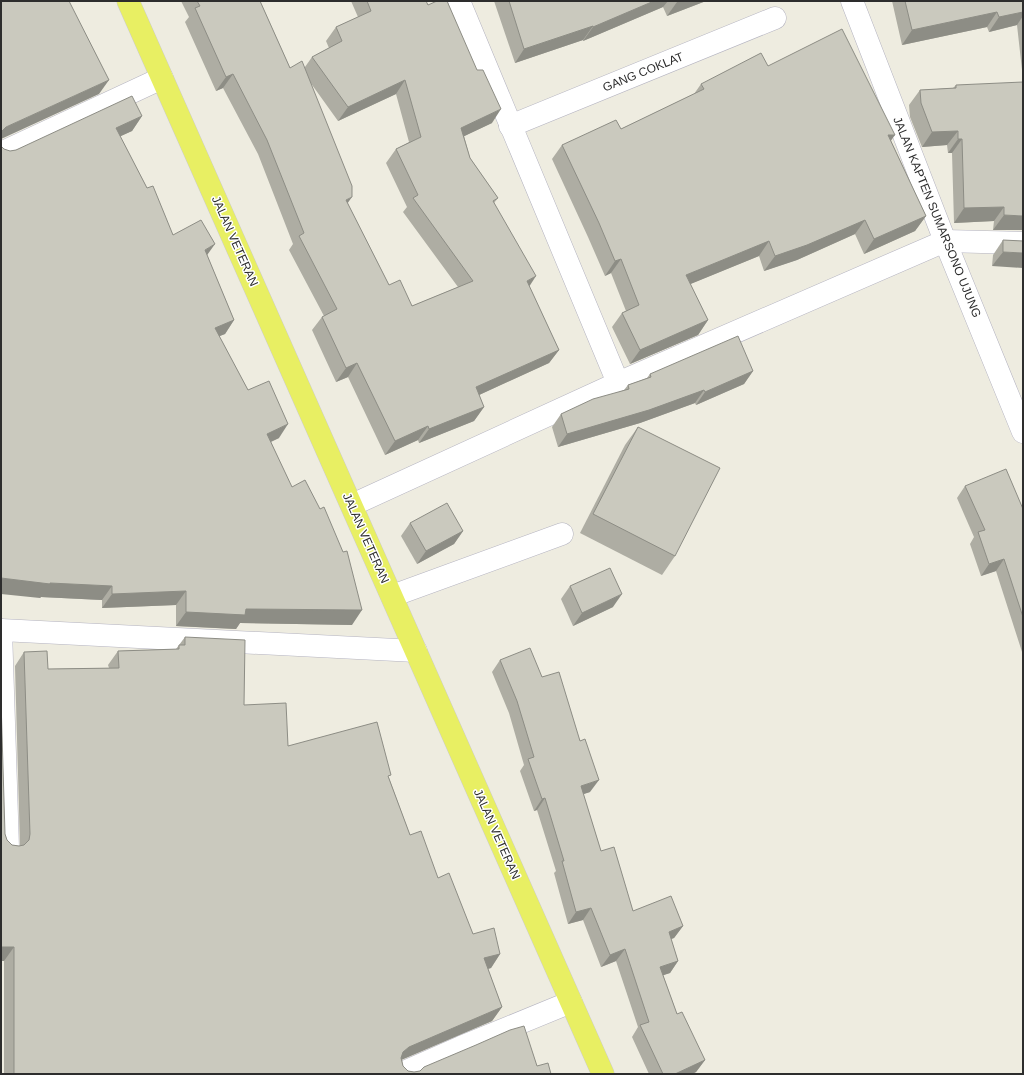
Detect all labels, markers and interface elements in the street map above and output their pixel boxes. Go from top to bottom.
street label: GANG COKLAT [601,49,686,95]
street label: JALAN KAPTEN SUMARSONO UJUNG [890,115,984,319]
street label: JALAN VETERAN [209,194,261,288]
street label: JALAN VETERAN [340,491,392,585]
street label: JALAN VETERAN [471,787,523,881]

